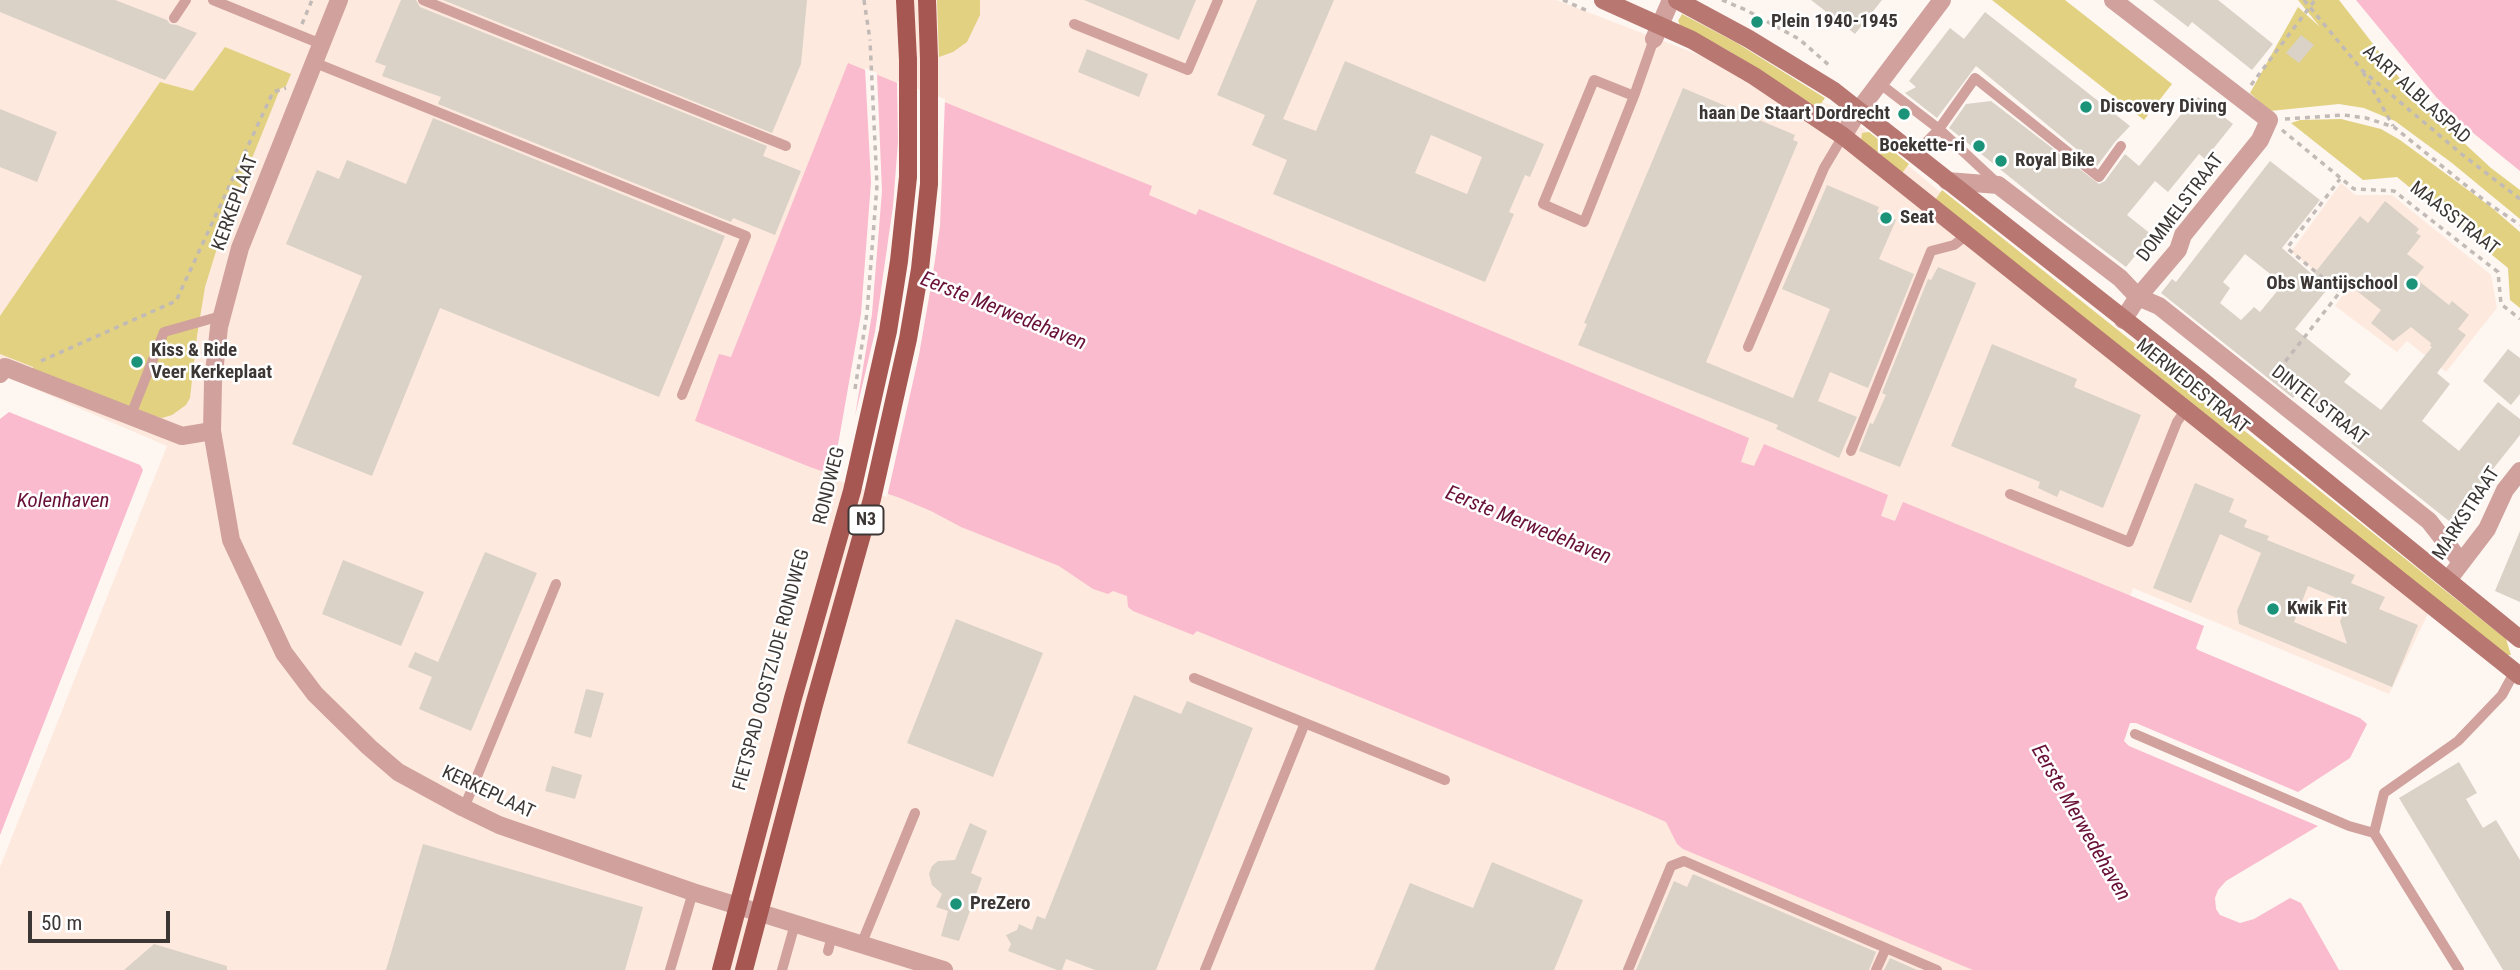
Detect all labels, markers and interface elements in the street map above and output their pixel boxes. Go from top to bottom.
place label: Plein 1940-1945 [1771,11,1898,33]
marker: Plein 1940-1945 [1749,14,1765,30]
street label: AART ALBLASPAD [2357,41,2475,149]
place label: Discovery Diving [2100,96,2227,118]
marker: Discovery Diving [2078,99,2094,115]
place label: haan De Staart Dordrecht [1699,103,1890,125]
marker: haan De Staart Dordrecht [1896,106,1912,122]
place label: Boekette-ri [1879,135,1965,157]
marker: Boekette-ri [1971,138,1987,154]
street label: DOMMELSTRAAT [2133,149,2229,267]
place label: Royal Bike [2015,150,2095,172]
street label: KERKEPLAAT [208,152,264,254]
marker: Royal Bike [1993,153,2009,169]
street label: MAASSTRAAT [2405,177,2503,261]
place label: Seat [1900,207,1934,229]
marker: Seat [1878,210,1894,226]
water label: Eerste Merwedehaven [916,267,1090,357]
place label: Obs Wantijschool [2266,273,2398,295]
marker: Obs Wantijschool [2404,276,2420,292]
street label: MERWEDESTRAAT [2131,335,2253,439]
place label: Kiss & Ride Veer Kerkeplaat [151,340,272,384]
marker: Kiss & Ride Veer Kerkeplaat [129,354,145,370]
street label: DINTELSTRAAT [2266,361,2372,451]
street label: RONDWEG [809,445,851,527]
street label: MARKSTRAAT [2428,463,2506,565]
water label: Eerste Merwedehaven [1441,481,1615,571]
water label: Kolenhaven [17,489,109,515]
road number: N3 [848,506,884,534]
street label: FIETSPAD OOSTZIJDE RONDWEG [729,547,815,793]
place label: Kwik Fit [2287,598,2347,620]
marker: Kwik Fit [2265,601,2281,617]
water label: Eerste Merwedehaven [2025,740,2135,906]
street label: KERKEPLAAT [438,762,538,824]
place label: PreZero [970,893,1030,915]
marker: PreZero [948,896,964,912]
scale bar [32,897,173,941]
text: 50 m [41,911,82,935]

